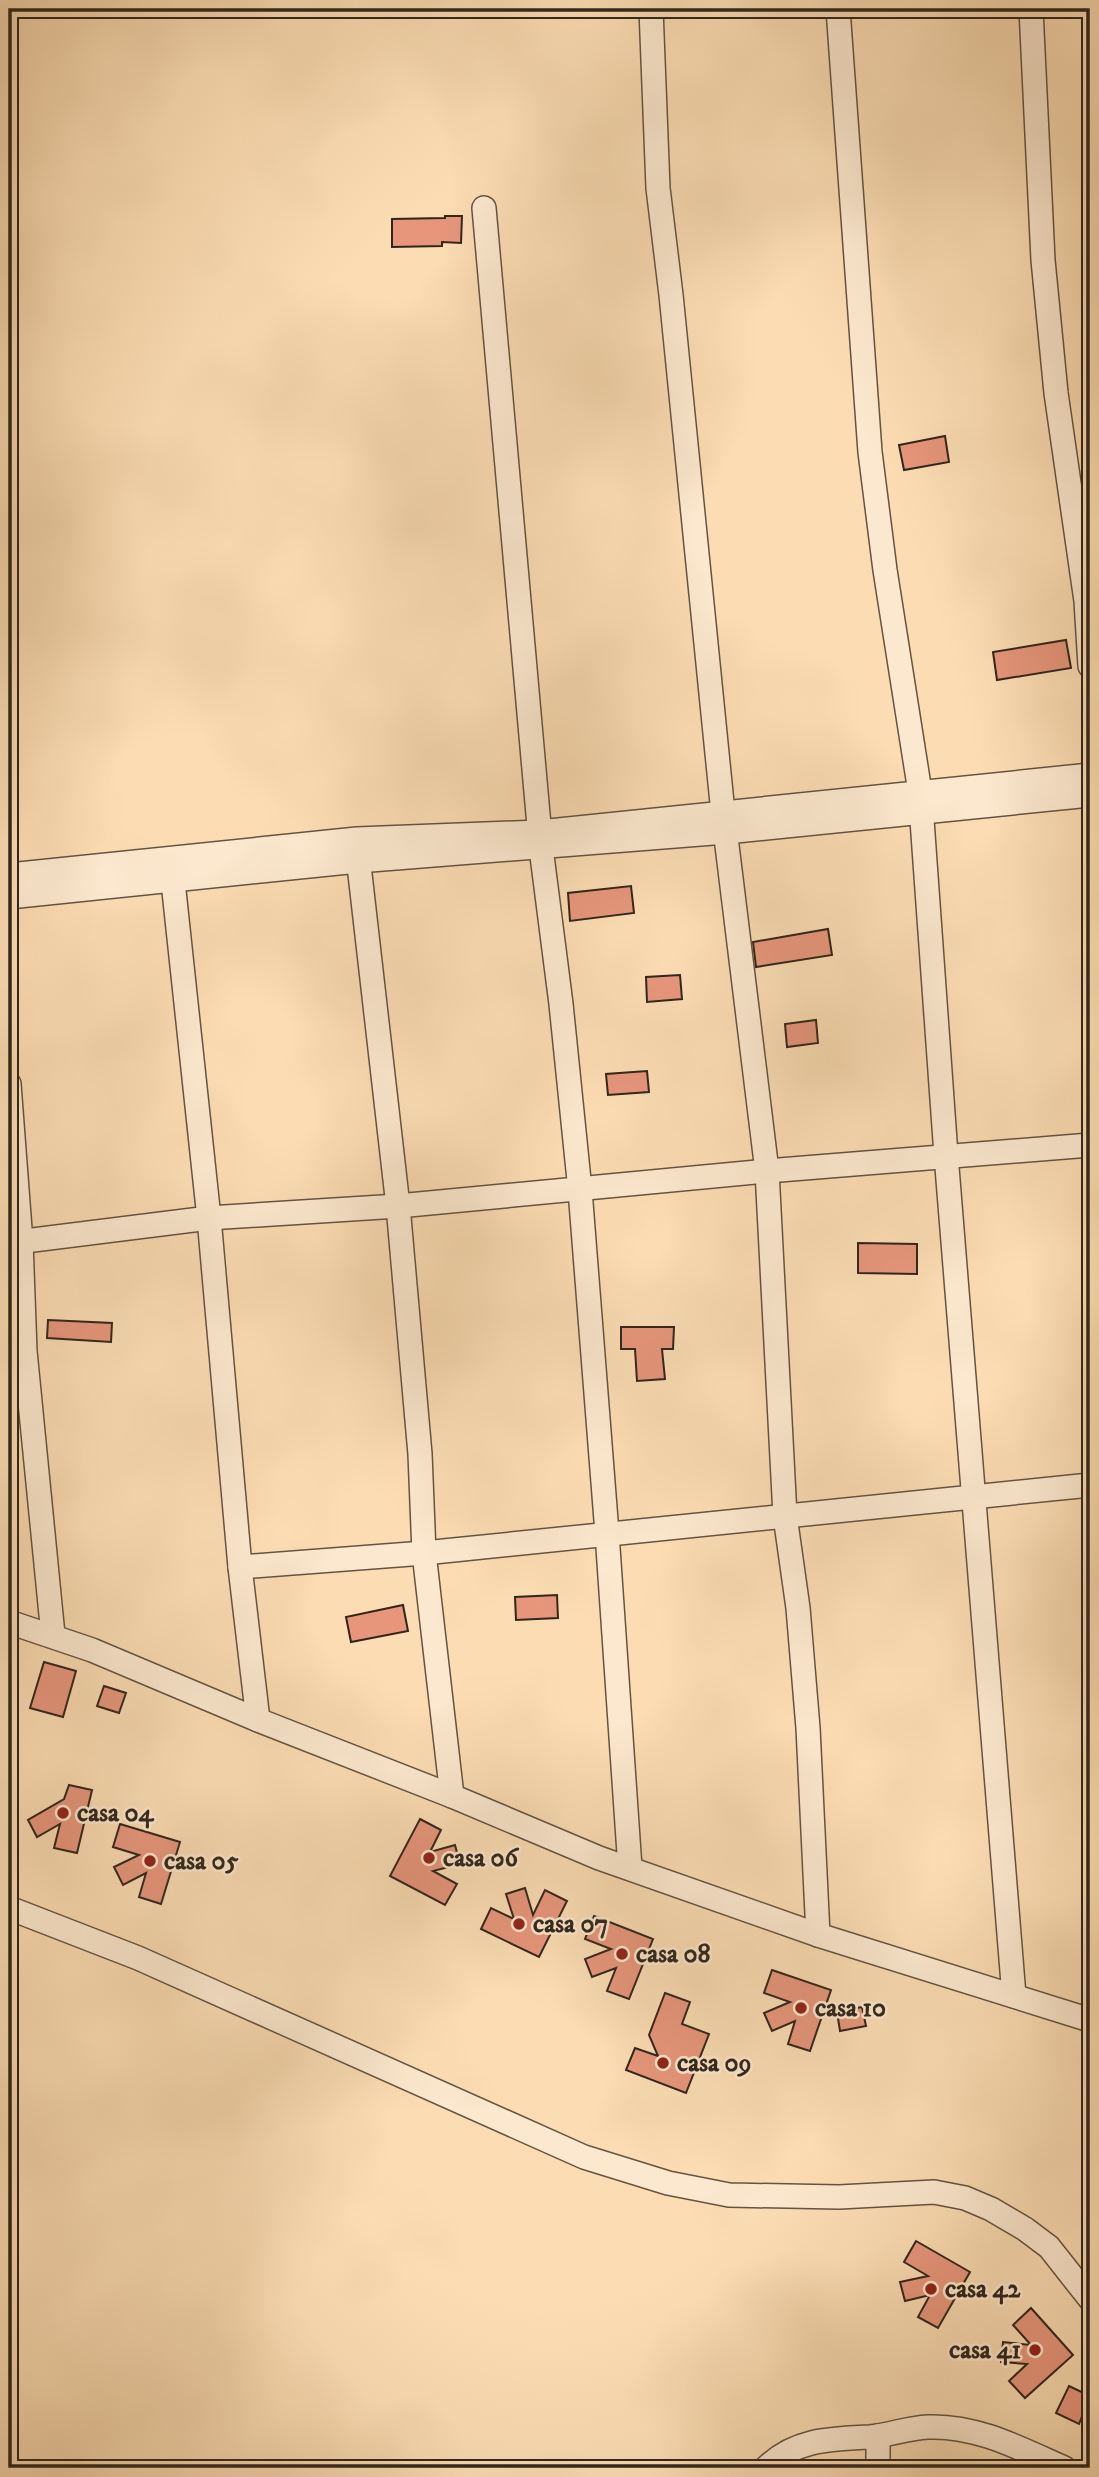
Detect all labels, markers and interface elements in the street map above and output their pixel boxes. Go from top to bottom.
place label: casa 04 [77,1797,154,1830]
marker: casa 04 [55,1805,71,1821]
place label: casa 06 [443,1842,520,1875]
place label: casa 05 [164,1845,239,1878]
marker: casa 06 [421,1850,437,1866]
marker: casa 05 [142,1853,158,1869]
place label: casa 07 [533,1908,608,1941]
marker: casa 07 [511,1916,527,1932]
place label: casa 08 [636,1938,711,1971]
marker: casa 08 [614,1946,630,1962]
place label: casa 10 [815,1992,886,2025]
marker: casa 10 [793,2000,809,2016]
place label: casa 09 [677,2047,752,2080]
marker: casa 09 [655,2055,671,2071]
place label: casa 42 [945,2273,1022,2306]
marker: casa 42 [923,2281,939,2297]
place label: casa 41 [949,2334,1021,2367]
marker: casa 41 [1027,2342,1043,2358]

